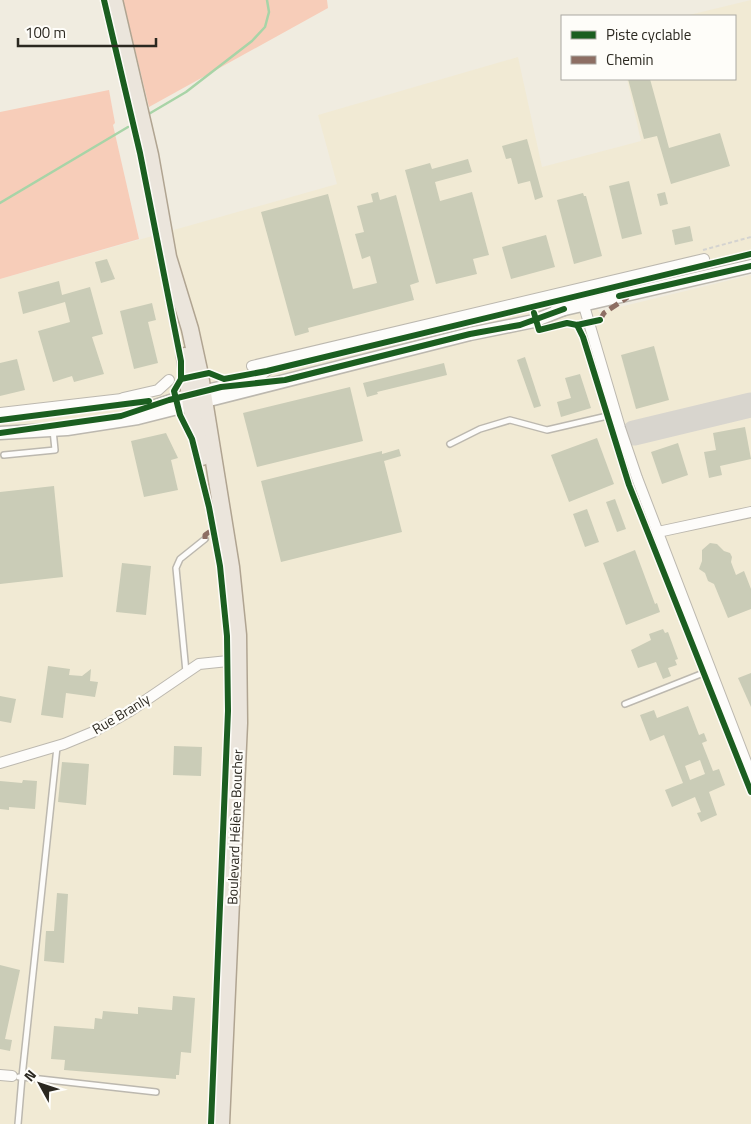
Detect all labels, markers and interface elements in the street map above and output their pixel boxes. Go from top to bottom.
scale bar [18,15,155,47]
legend [561,15,736,80]
text: 100 m [25,21,66,44]
text: Piste cyclable [606,23,691,46]
text: Chemin [606,48,654,71]
street label: Rue Branly [88,688,154,739]
street label: Boulevard Hélène Boucher [221,749,248,905]
north arrow [15,1059,65,1109]
text: N [18,1065,41,1086]

